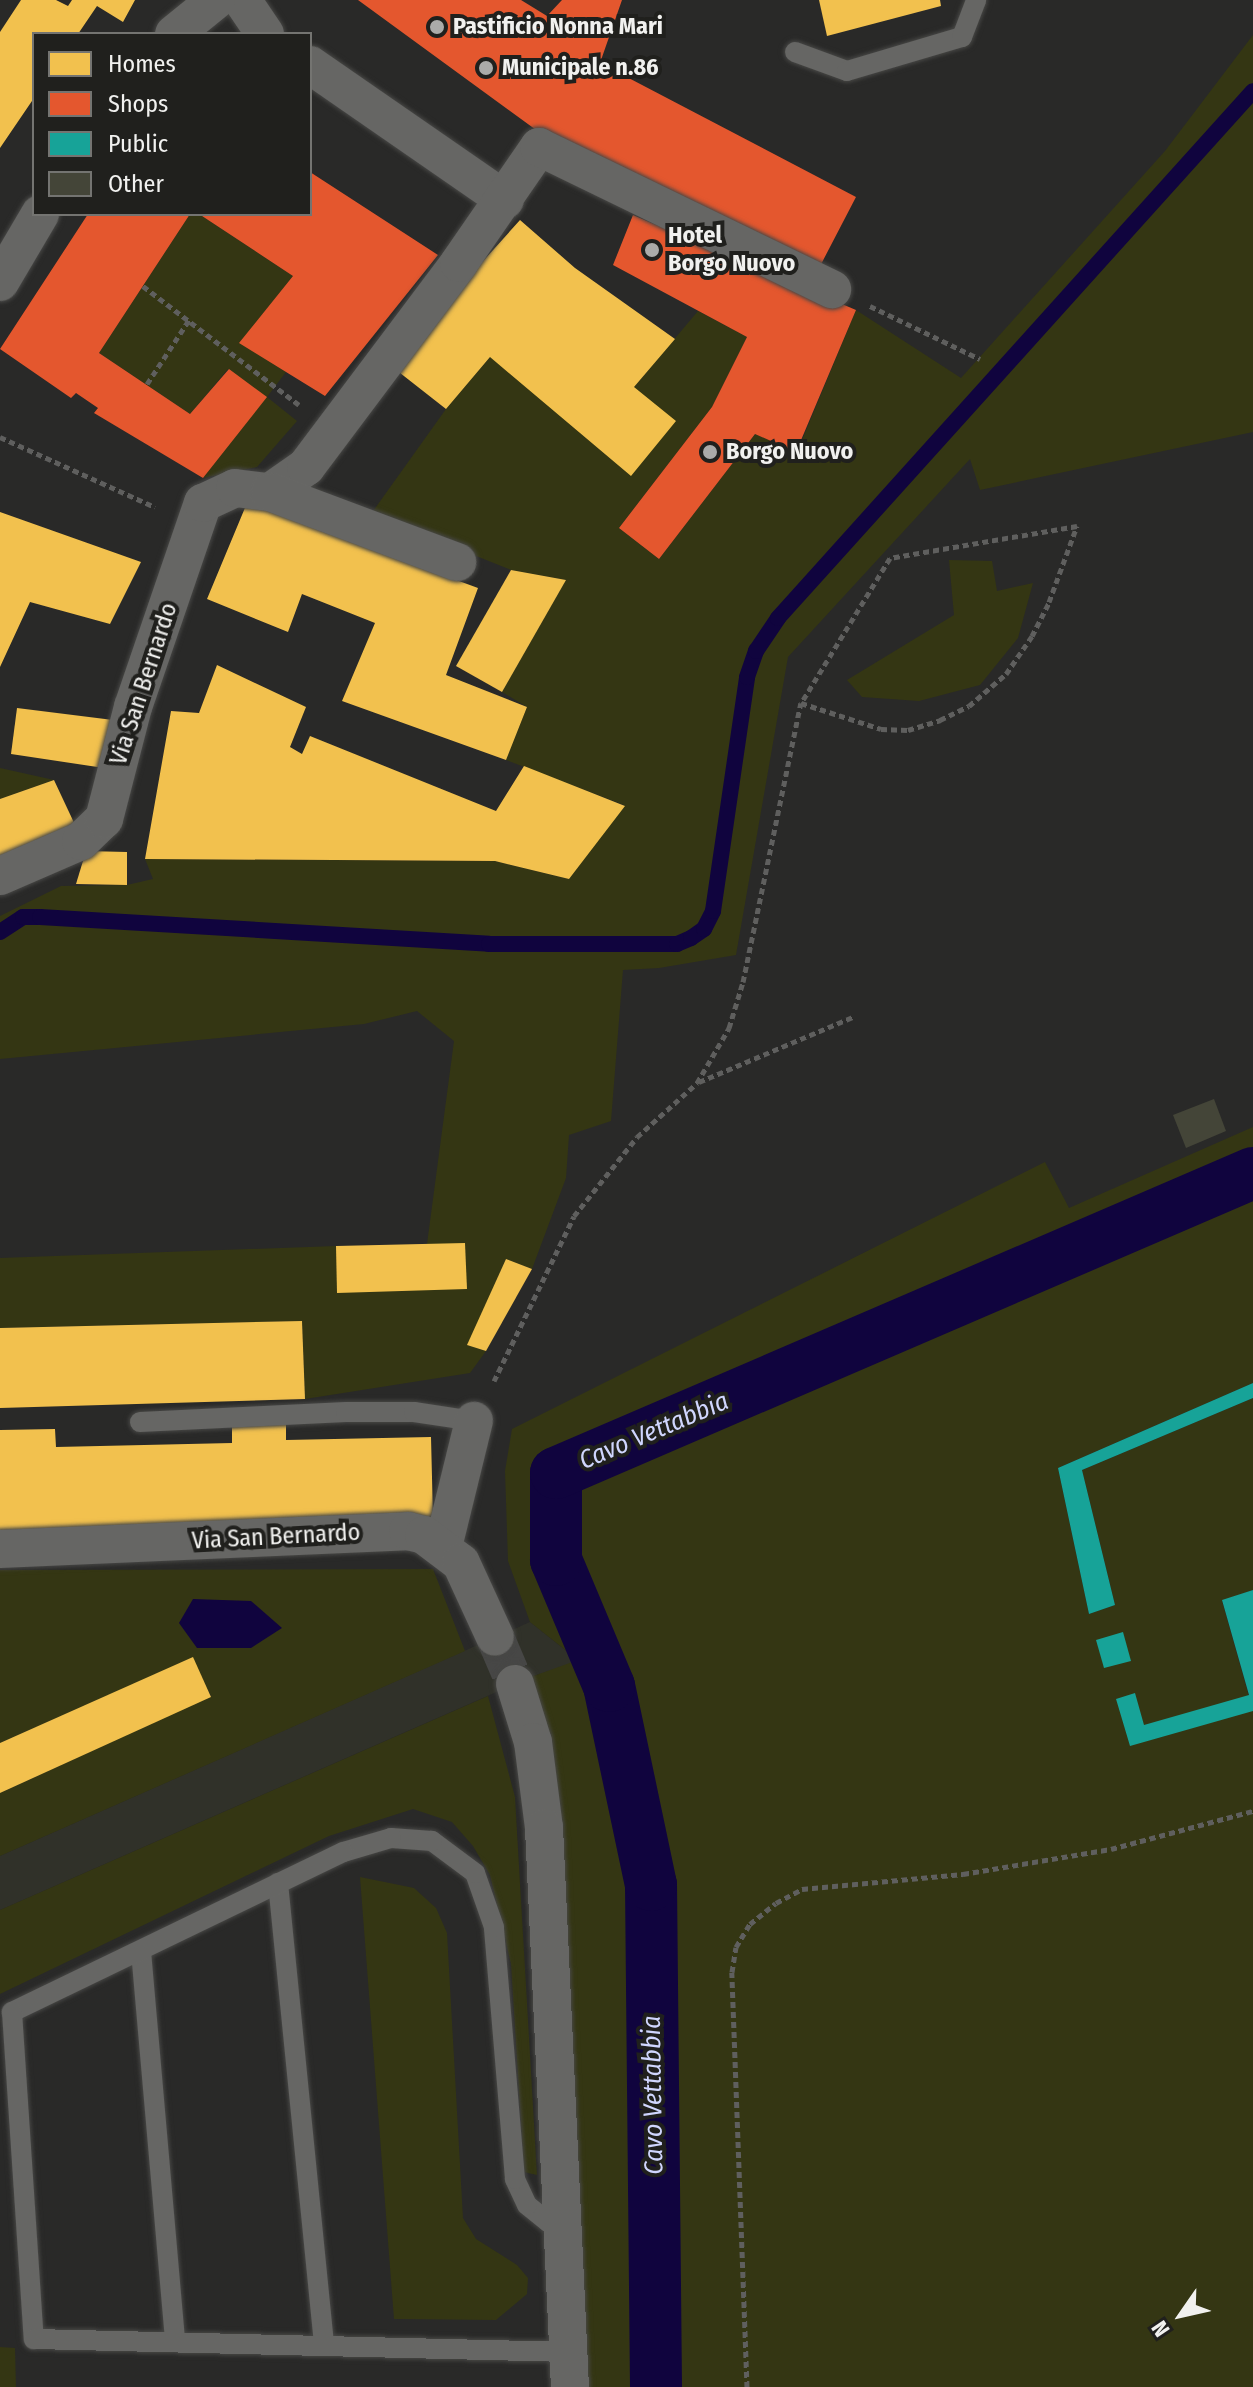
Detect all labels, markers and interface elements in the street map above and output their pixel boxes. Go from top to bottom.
place label: Pastificio Nonna Mari [453,13,663,41]
marker: Pastificio Nonna Mari [428,18,446,36]
legend [32,32,312,216]
text: Homes [108,50,176,78]
place label: Municipale n.86 [502,54,659,82]
marker: Municipale n.86 [477,59,495,77]
text: Shops [108,90,168,118]
text: Public [108,130,168,158]
text: Other [108,170,164,198]
place label: Hotel Borgo Nuovo [668,222,795,278]
marker: Hotel Borgo Nuovo [643,241,661,259]
place label: Borgo Nuovo [726,438,853,466]
marker: Borgo Nuovo [701,443,719,461]
street label: Via San Bernardo [104,599,184,769]
water label: Cavo Vettabbia [575,1386,733,1476]
street label: Via San Bernardo [191,1518,361,1556]
water label: Cavo Vettabbia [636,2015,670,2175]
north arrow [1141,2275,1221,2355]
text: N [1146,2316,1176,2342]

